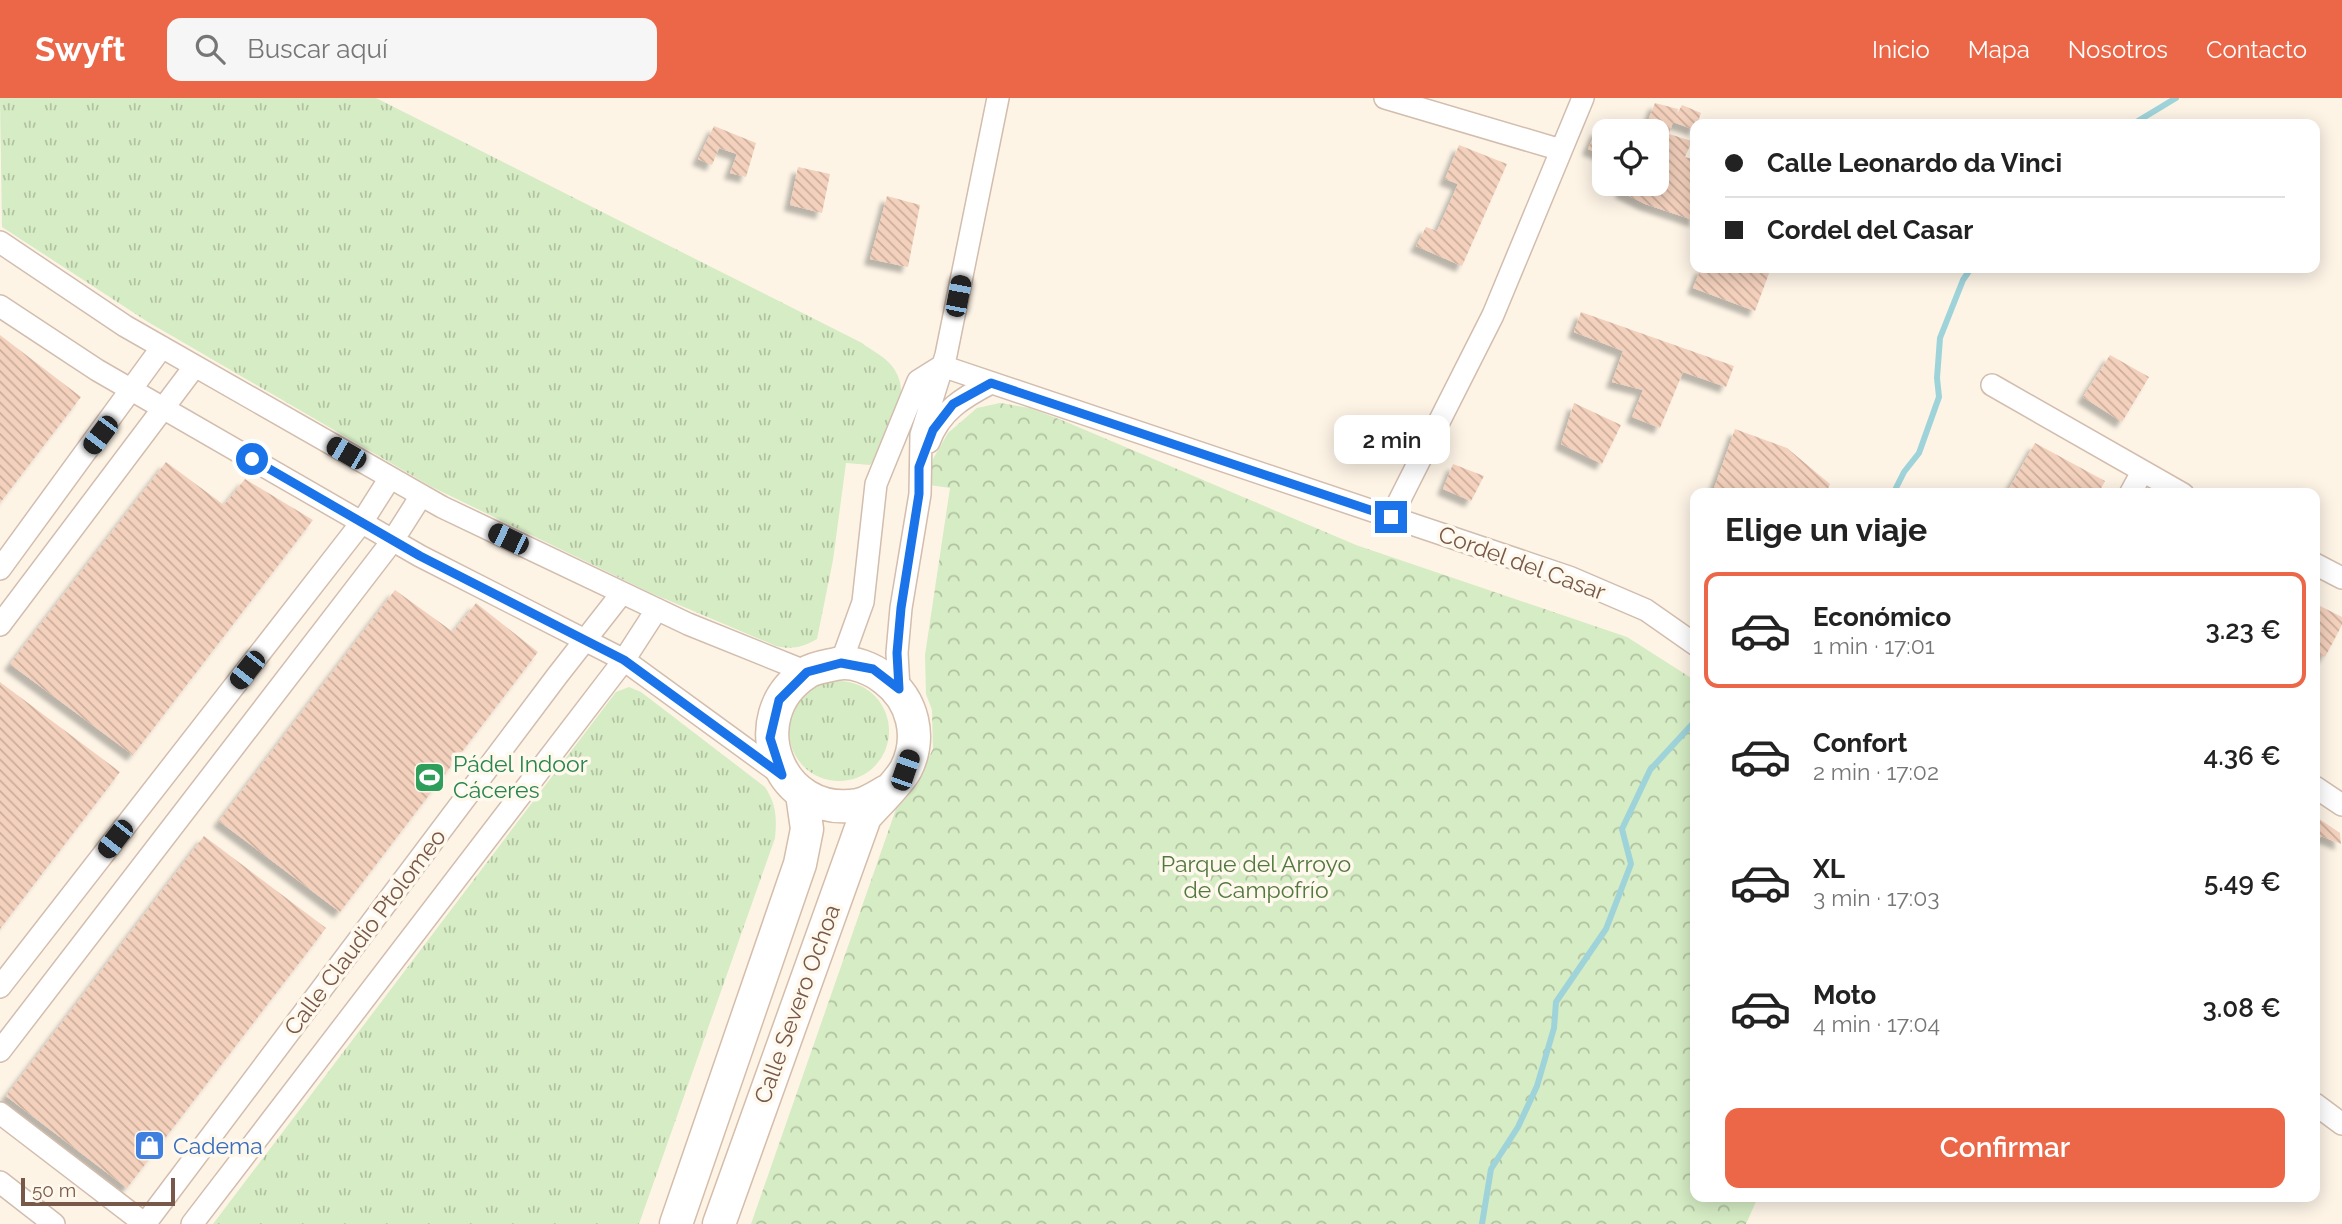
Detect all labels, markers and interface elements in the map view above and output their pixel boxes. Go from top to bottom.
search box [167,18,657,81]
text: Swyft [35,30,125,69]
icon: search [191,30,229,68]
text: Buscar aquí [247,34,388,64]
text: Inicio [1872,35,1930,64]
text: Mapa [1968,35,2030,64]
text: Nosotros [2068,35,2168,64]
text: Contacto [2206,35,2307,64]
map controls [1592,119,1669,196]
button: locate [1592,119,1669,196]
text: Calle Leonardo da Vinci [1767,148,2062,178]
text: Cordel del Casar [1767,215,1973,245]
car [944,273,973,319]
car [79,412,122,458]
callout: 2 min [1333,416,1449,464]
text: 2 min [1363,426,1421,453]
car [323,433,370,473]
route start [236,443,268,475]
route end [1375,501,1407,533]
text: Elige un viaje [1725,511,1927,548]
car [485,520,532,558]
street label: Cordel del Casar [1435,520,1609,605]
icon: car [1729,599,1792,662]
text: Económico [1813,602,1951,632]
text: 3.23 € [2205,615,2281,645]
text: 1 min · 17:01 [1813,632,1935,659]
car [226,647,269,693]
icon: car [1729,725,1792,788]
text: Confort [1813,728,1907,758]
text: 4.36 € [2204,741,2281,771]
car [889,747,922,793]
place label: Pádel Indoor Cáceres [453,750,588,803]
text: 2 min · 17:02 [1813,758,1939,785]
sports icon: Pádel Indoor Cáceres [413,760,447,794]
car [94,816,137,862]
street label: Calle Claudio Ptolomeo [278,823,451,1040]
park label: Parque del Arroyo de Campofrío [1161,850,1351,903]
icon: car [1729,851,1792,914]
text: XL [1813,854,1845,884]
text: 5.49 € [2204,867,2281,897]
text: 3 min · 17:03 [1813,884,1940,911]
street label: Calle Severo Ochoa [748,901,845,1107]
icon: car [1729,977,1792,1040]
text: Moto [1813,980,1876,1010]
text: 3.08 € [2202,993,2281,1023]
text: 4 min · 17:04 [1813,1010,1940,1037]
button: Confirmar [1725,1108,2285,1188]
shop icon: Cadema [133,1129,167,1163]
place label: Cadema [173,1132,263,1159]
scale bar [21,1175,175,1207]
text: 50 m [32,1179,76,1201]

